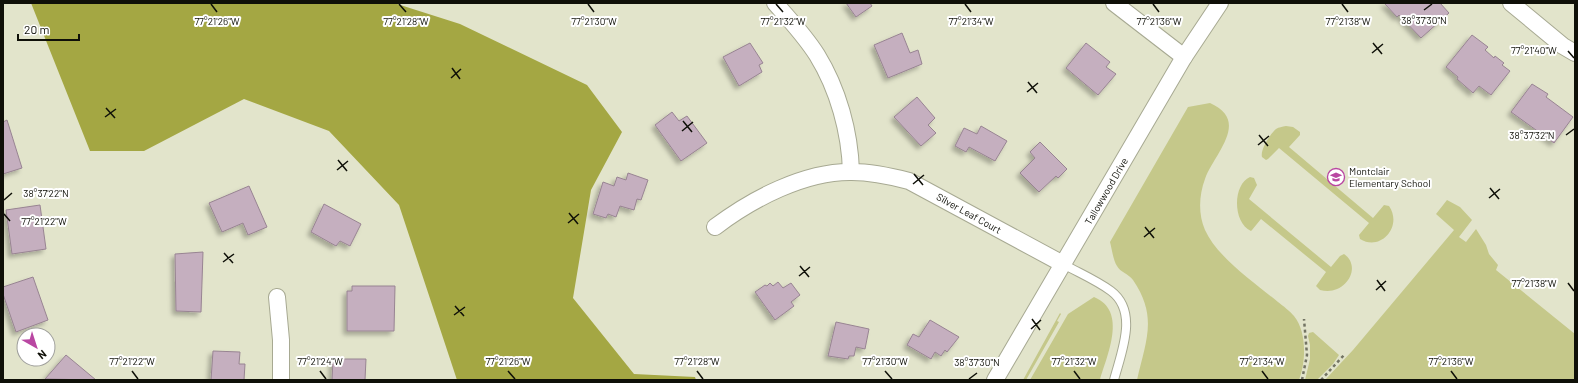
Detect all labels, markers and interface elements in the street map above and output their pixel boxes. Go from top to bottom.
text: 38°37'30"N [1401,14,1447,26]
text: 77°21'26"W [194,15,240,27]
text: 77°21'28"W [383,15,429,27]
text: 77°21'30"W [571,15,617,27]
text: 77°21'32"W [760,15,806,27]
text: 77°21'34"W [948,15,994,27]
text: 77°21'36"W [1136,15,1182,27]
text: 77°21'38"W [1325,15,1371,27]
scale bar [18,16,79,42]
text: 20 m [24,22,50,36]
text: 77°21'40"W [1511,44,1557,56]
text: 38°37'32"N [1509,129,1555,141]
street label: Tallowwood Drive [1082,155,1130,227]
place label: Montclair Elementary School [1349,165,1430,189]
school or university icon: Montclair Elementary School [1326,167,1346,187]
text: 38°37'22"N [23,187,69,199]
street label: Silver Leaf Court [935,190,1004,236]
text: 77°21'22"W [21,215,67,227]
text: 77°21'38"W [1511,277,1557,289]
north arrow [16,327,56,367]
text: N [36,348,50,363]
text: 77°21'22"W [109,355,155,367]
text: 77°21'24"W [297,355,343,367]
text: 77°21'26"W [485,355,531,367]
text: 77°21'28"W [674,355,720,367]
text: 77°21'30"W [862,355,908,367]
text: 77°21'32"W [1051,355,1097,367]
text: 77°21'34"W [1239,355,1285,367]
text: 77°21'36"W [1428,355,1474,367]
text: 38°37'30"N [954,356,1000,368]

